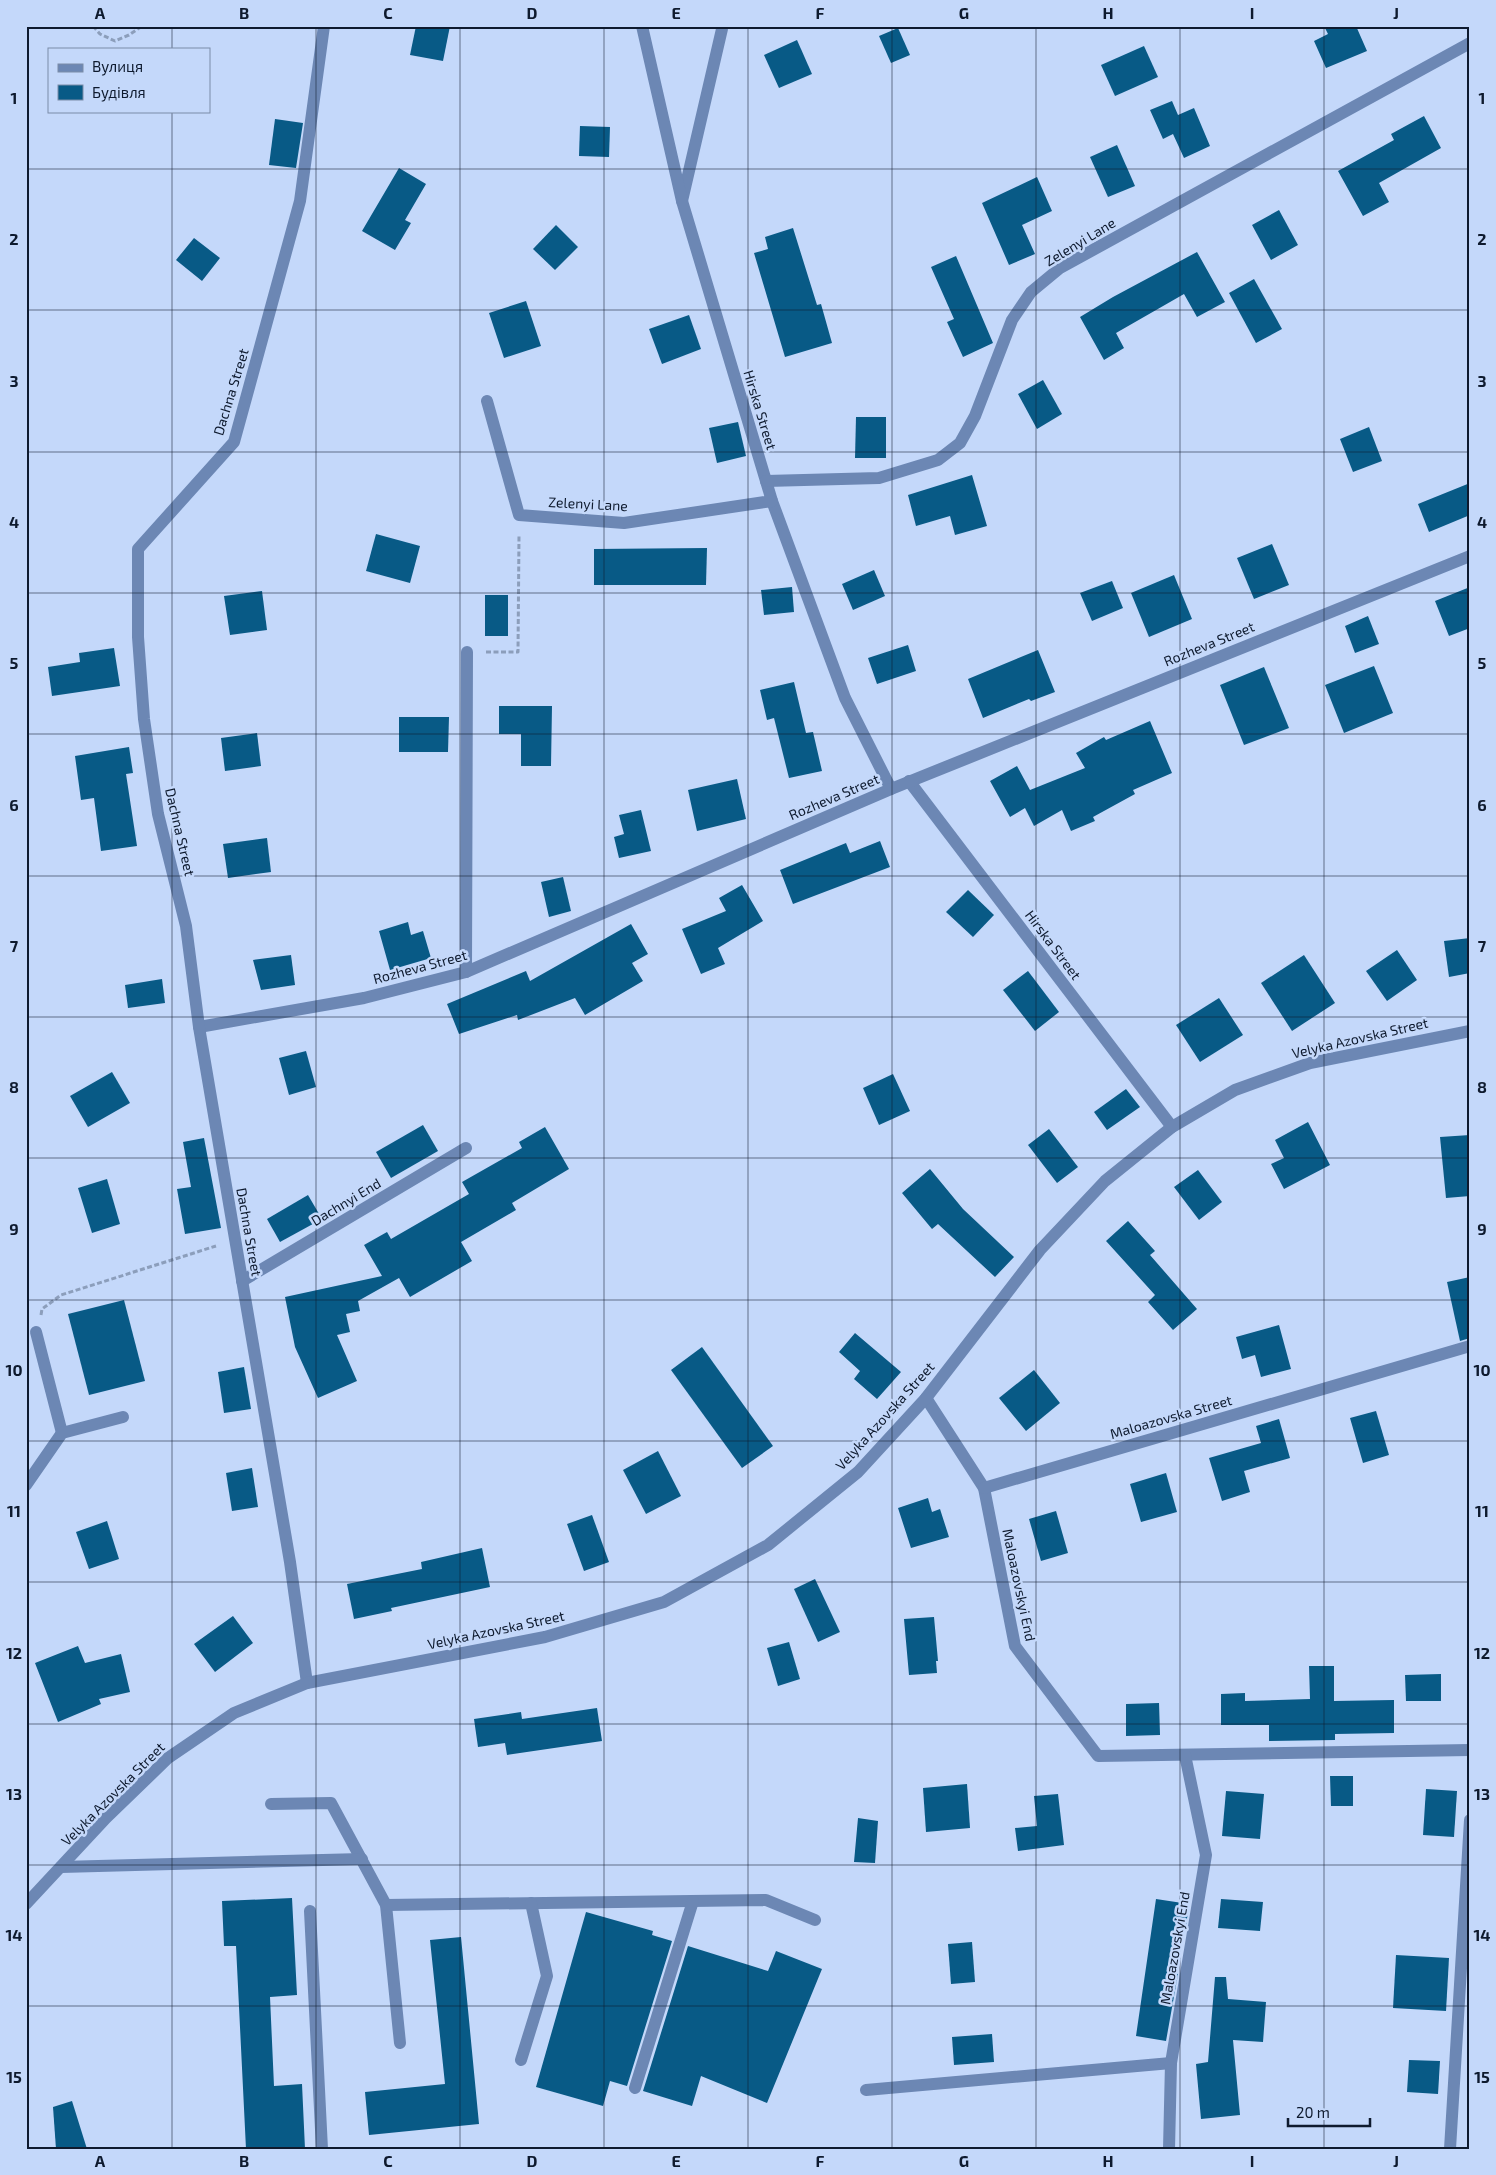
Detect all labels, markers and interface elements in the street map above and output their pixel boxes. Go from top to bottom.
text: A [95,3,106,22]
text: B [239,3,249,22]
text: C [383,3,393,22]
text: D [527,3,538,22]
text: E [671,3,681,22]
text: F [816,3,825,22]
text: G [959,3,969,22]
text: H [1102,3,1114,22]
text: I [1250,3,1254,22]
text: J [1393,3,1399,22]
legend [48,48,210,112]
text: Вулиця [92,57,143,76]
text: Будівля [92,83,146,102]
text: 1 [11,88,17,107]
text: 1 [1479,88,1485,107]
street label: Zelenyi Lane [1041,214,1118,269]
text: 2 [9,229,19,248]
text: 2 [1477,229,1487,248]
street label: Dachna Street [209,346,252,437]
street label: Hirska Street [740,368,781,452]
text: 3 [9,371,19,390]
text: 3 [1477,371,1487,390]
street label: Zelenyi Lane [548,493,628,514]
text: 4 [9,512,19,531]
text: 4 [1477,512,1487,531]
street label: Rozheva Street [1161,618,1257,669]
text: 5 [10,653,19,672]
text: 5 [1478,653,1487,672]
street label: Rozheva Street [786,770,881,823]
street label: Dachna Street [162,786,199,878]
text: 6 [9,795,19,814]
text: 6 [1477,795,1487,814]
street label: Hirska Street [1022,907,1085,983]
text: 7 [10,936,19,955]
text: 7 [1478,936,1487,955]
street label: Rozheva Street [371,946,469,987]
street label: Velyka Azovska Street [1290,1014,1430,1061]
text: 8 [9,1077,19,1096]
text: 8 [1477,1077,1487,1096]
street label: Dachnyi End [308,1174,384,1229]
street label: Dachna Street [233,1186,266,1278]
text: 9 [9,1219,19,1238]
text: 9 [1477,1219,1487,1238]
street label: Velyka Azovska Street [832,1358,938,1473]
text: 10 [5,1360,23,1379]
text: 10 [1473,1360,1491,1379]
street label: Maloazovska Street [1108,1391,1234,1442]
text: 11 [7,1501,21,1520]
text: 11 [1475,1501,1489,1520]
street label: Maloazovskyi End [999,1527,1040,1643]
street label: Velyka Azovska Street [426,1607,566,1652]
text: 12 [6,1643,22,1662]
text: 12 [1474,1643,1490,1662]
street label: Velyka Azovska Street [57,1738,168,1849]
text: 13 [6,1784,22,1803]
text: 13 [1474,1784,1490,1803]
street label: Maloazovskyi End [1156,1890,1193,2006]
text: 14 [5,1925,23,1944]
text: 14 [1473,1925,1491,1944]
text: 15 [6,2067,22,2086]
text: 15 [1474,2067,1490,2086]
scale bar [1288,2095,1371,2127]
text: 20 m [1296,2103,1330,2121]
text: A [95,2151,106,2170]
text: B [239,2151,249,2170]
text: C [383,2151,393,2170]
text: D [527,2151,538,2170]
text: E [671,2151,681,2170]
text: F [816,2151,825,2170]
text: G [959,2151,969,2170]
text: H [1102,2151,1114,2170]
text: I [1250,2151,1254,2170]
text: J [1393,2151,1399,2170]

